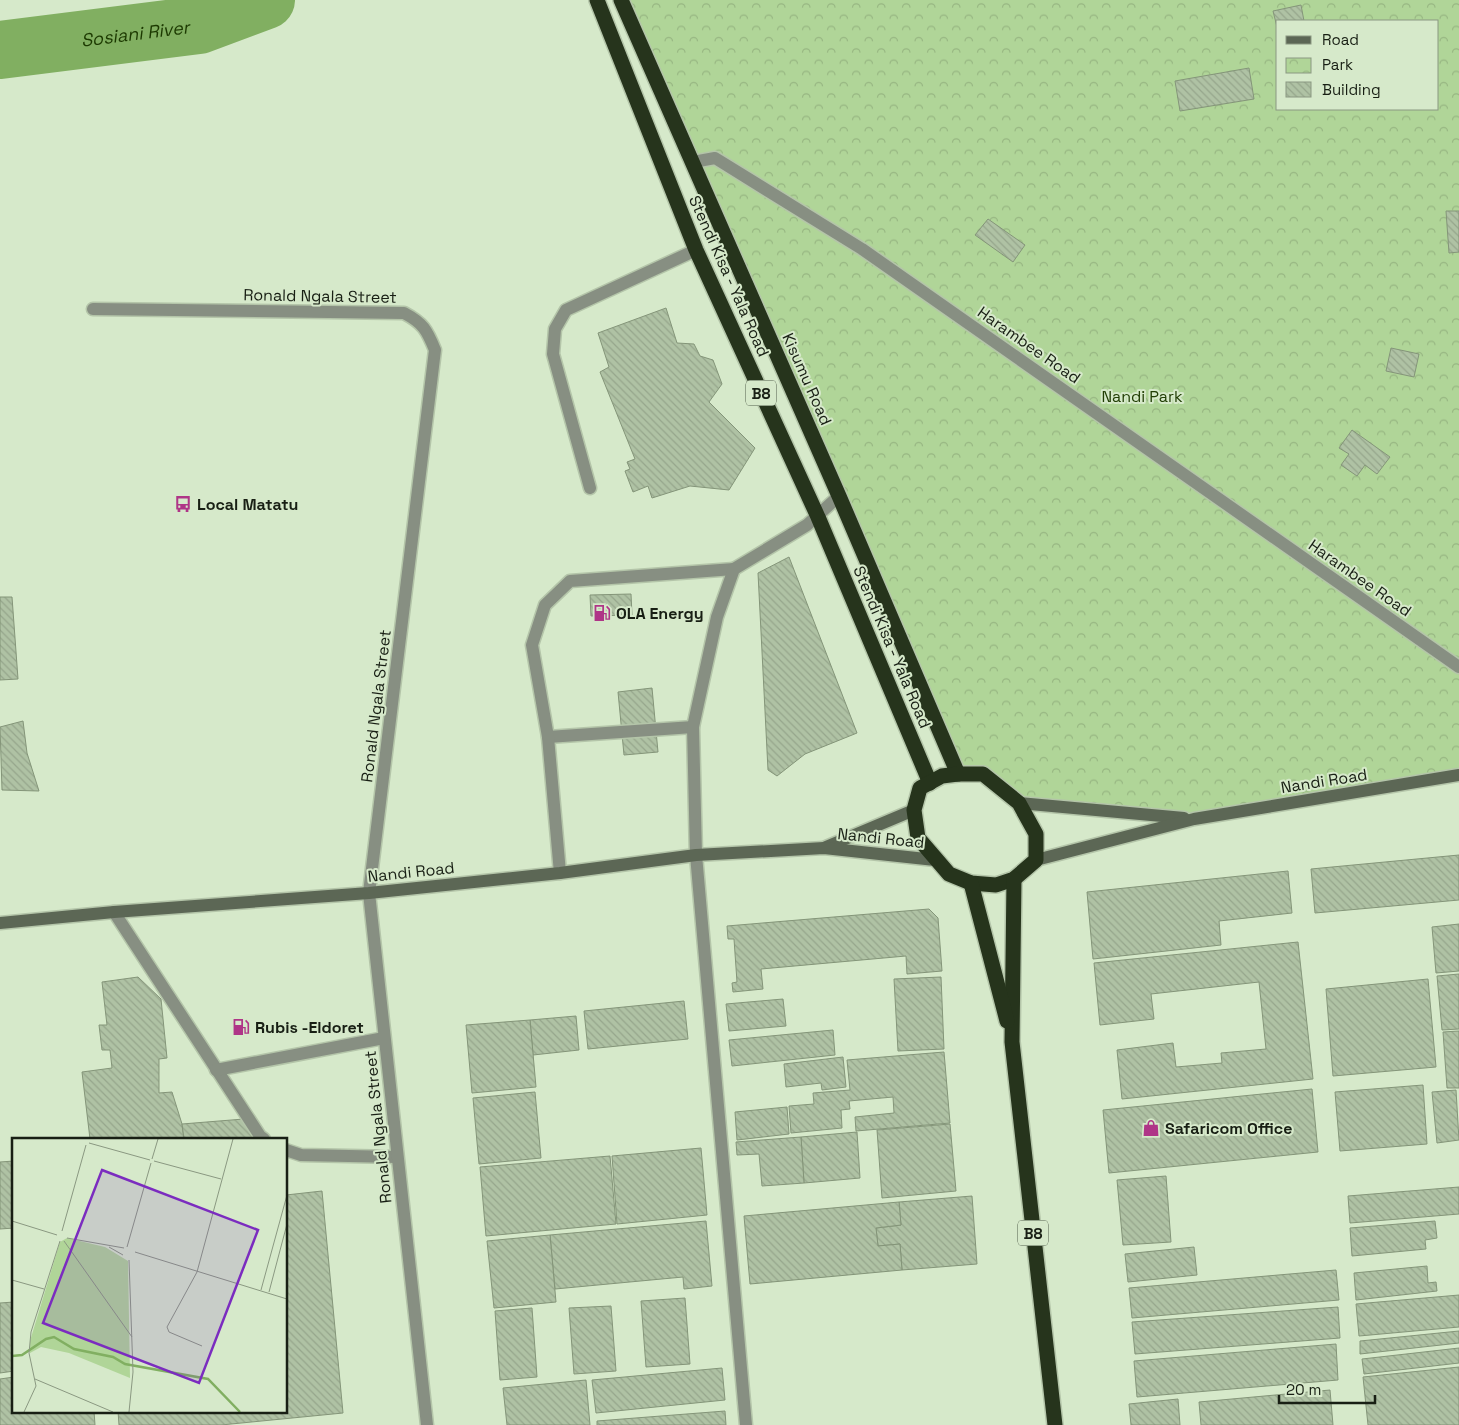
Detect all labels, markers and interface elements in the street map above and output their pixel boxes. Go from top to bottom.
water label: Sosiani River [79,15,193,51]
legend [1276,20,1439,110]
text: Road [1322,30,1359,49]
text: Park [1322,55,1353,74]
text: Building [1322,80,1381,99]
street label: Stendi Kisa - Yala Road [684,192,774,360]
street label: Ronald Ngala Street [243,284,397,308]
street label: Harambee Road [973,302,1085,388]
street label: Kisumu Road [777,330,837,428]
road number: B8 [746,380,776,406]
park label: Nandi Park [1101,386,1183,407]
bus stop icon: Local Matatu [173,494,193,514]
place label: Local Matatu [197,494,298,515]
street label: Harambee Road [1304,535,1416,621]
street label: Stendi Kisa - Yala Road [848,563,936,731]
fuel station icon: OLA Energy [592,603,612,623]
place label: OLA Energy [616,603,704,624]
street label: Ronald Ngala Street [356,629,396,783]
street label: Nandi Road [1279,764,1369,798]
street label: Nandi Road [837,823,925,853]
street label: Nandi Road [367,857,455,887]
fuel station icon: Rubis -Eldoret [231,1017,251,1037]
place label: Rubis -Eldoret [255,1017,364,1038]
street label: Ronald Ngala Street [360,1050,396,1204]
shop icon: Safaricom Office [1141,1118,1161,1138]
place label: Safaricom Office [1165,1118,1292,1139]
inset map [12,1138,288,1412]
road number: B8 [1018,1220,1048,1246]
scale bar [1279,1372,1375,1404]
text: 20 m [1286,1380,1321,1399]

